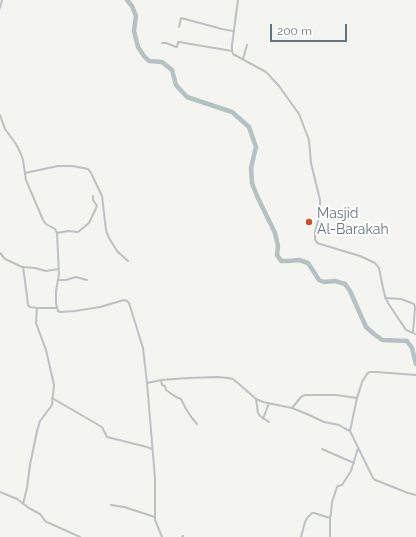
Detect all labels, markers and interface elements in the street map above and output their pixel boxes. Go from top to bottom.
scale bar [272,16,349,42]
text: 200 m [277,24,312,38]
place label: Masjid Al-Barakah [317,206,389,238]
marker: Masjid Al-Barakah [304,217,314,227]

